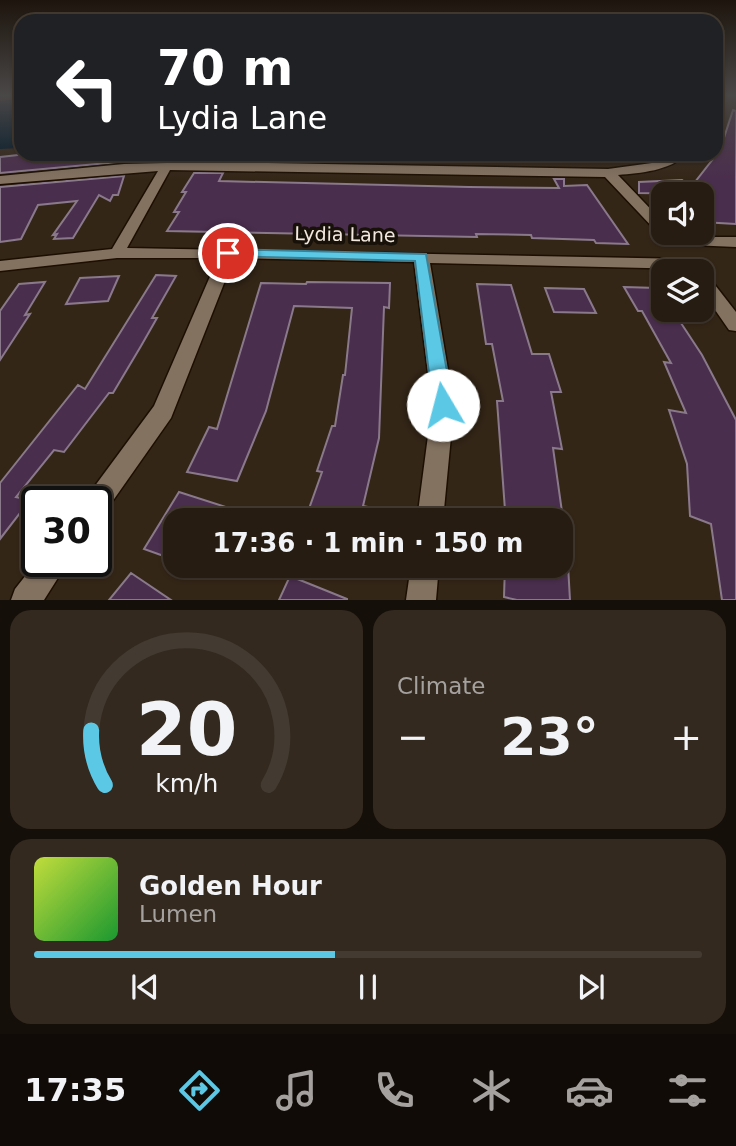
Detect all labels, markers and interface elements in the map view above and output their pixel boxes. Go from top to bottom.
text: 70 m [157,40,293,97]
icon: left [42,42,133,133]
text: Lydia Lane [157,99,327,137]
map controls [651,182,714,322]
button: sound [651,182,714,245]
street label: Lydia Lane [294,222,396,246]
pin [198,223,258,283]
icon: arrive [209,234,247,272]
button: layers [651,259,714,322]
position arrow [406,368,480,442]
speed limit sign: 30 [21,486,112,577]
text: 17:36 · 1 min · 150 m [213,528,523,558]
text: Climate [397,673,486,699]
text: 20 [136,688,237,773]
text: 23° [500,707,599,767]
text: − [397,715,429,759]
text: + [670,715,702,759]
text: km/h [155,769,218,798]
text: Golden Hour [139,871,322,901]
text: Lumen [139,901,217,927]
icon: previous [126,968,164,1006]
icon: pause [349,968,387,1006]
icon: next [572,968,610,1006]
icon: directions [175,1066,224,1115]
icon: music [272,1066,321,1115]
icon: phone [370,1066,419,1115]
icon: climate [467,1066,516,1115]
icon: car [565,1066,614,1115]
icon: filters [663,1066,712,1115]
text: 17:35 [24,1071,126,1109]

